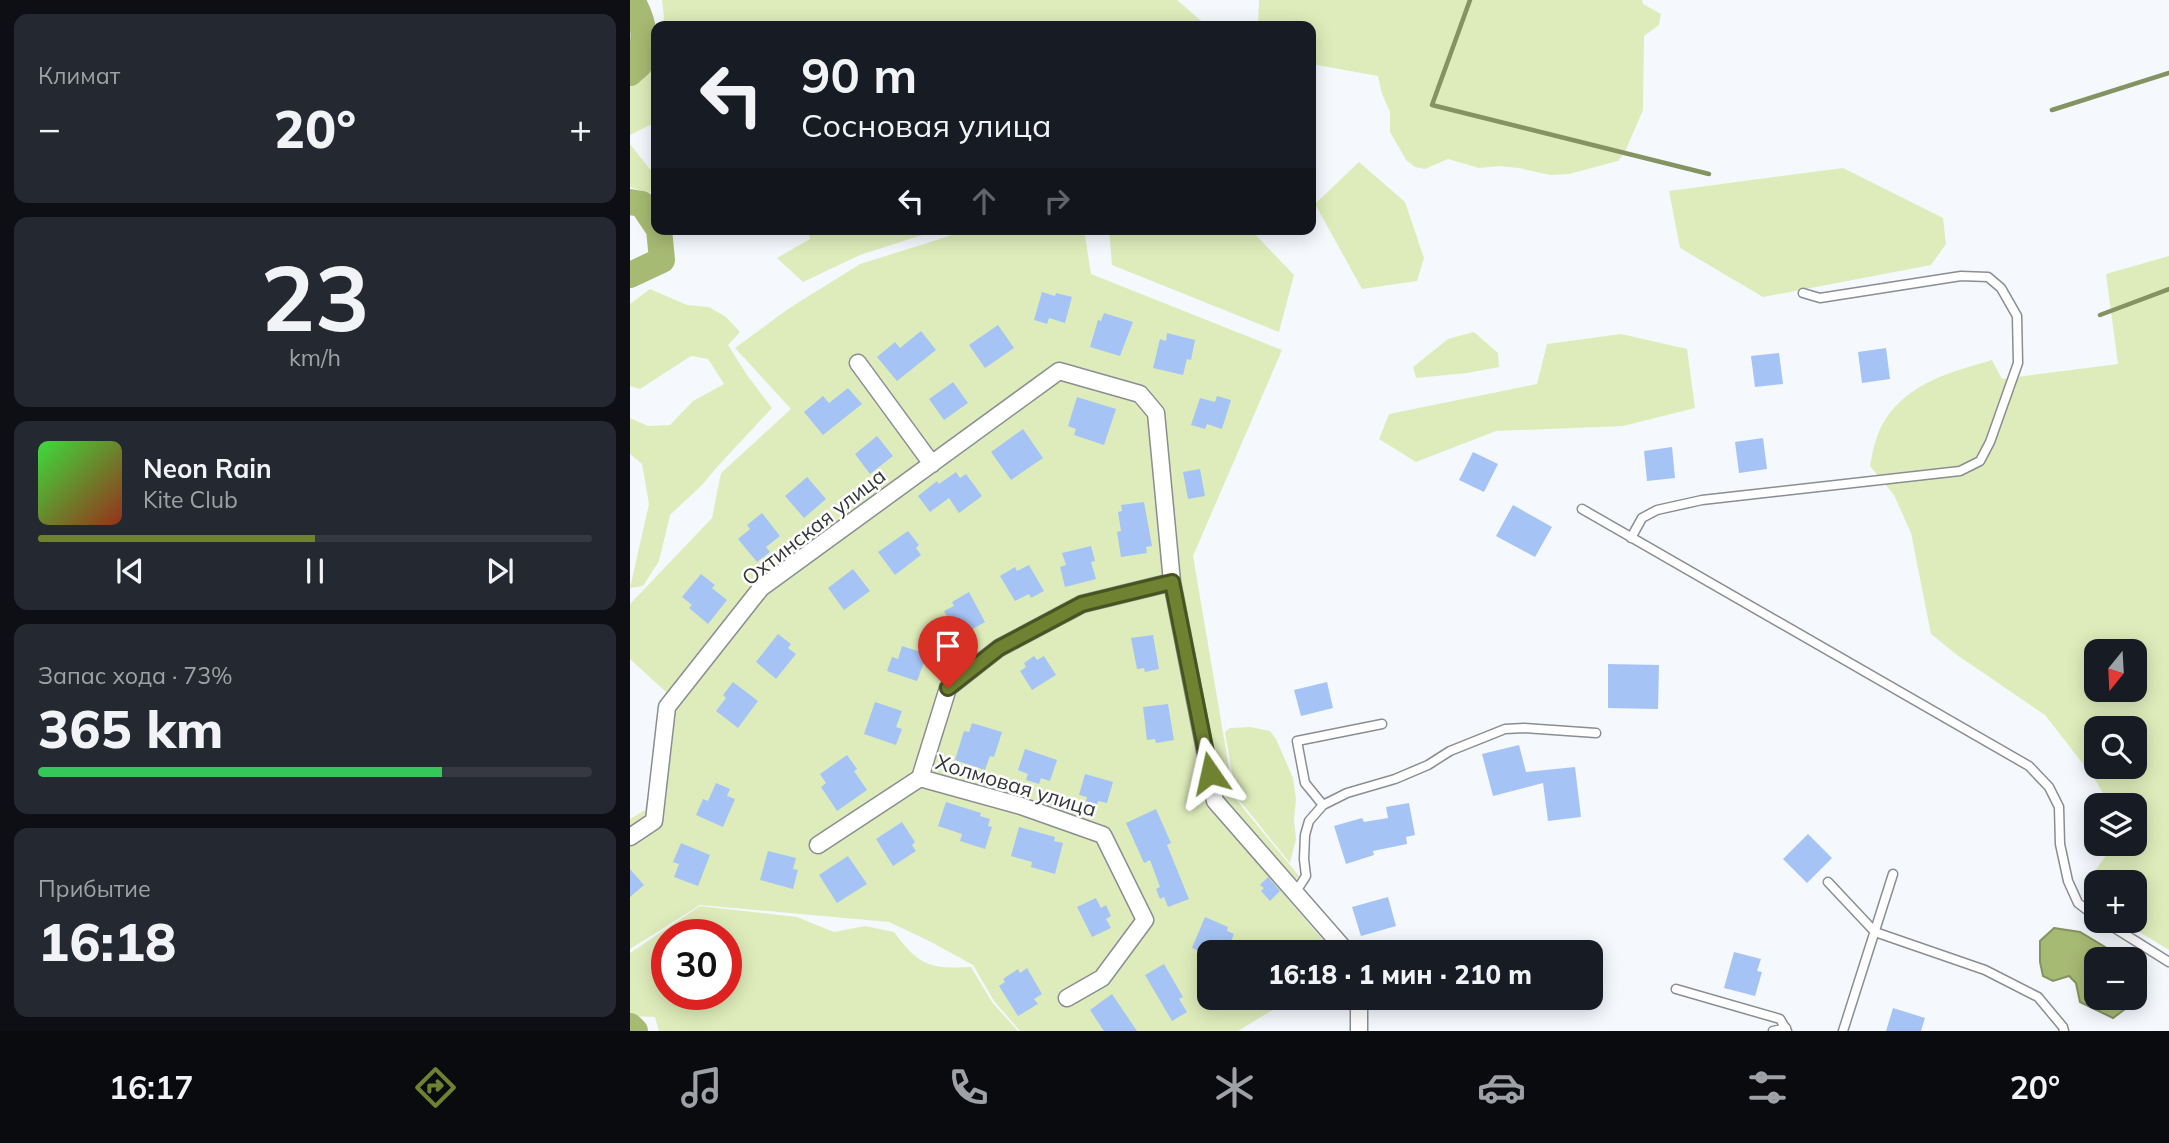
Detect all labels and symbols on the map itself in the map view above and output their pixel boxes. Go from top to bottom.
street label: Охтинская улица [736,462,890,590]
pin [918,616,978,688]
north arrow [2084,639,2147,702]
position arrow [1173,736,1247,810]
street label: Холмовая улица [933,748,1100,822]
speed limit sign: 30 [651,919,742,1010]

